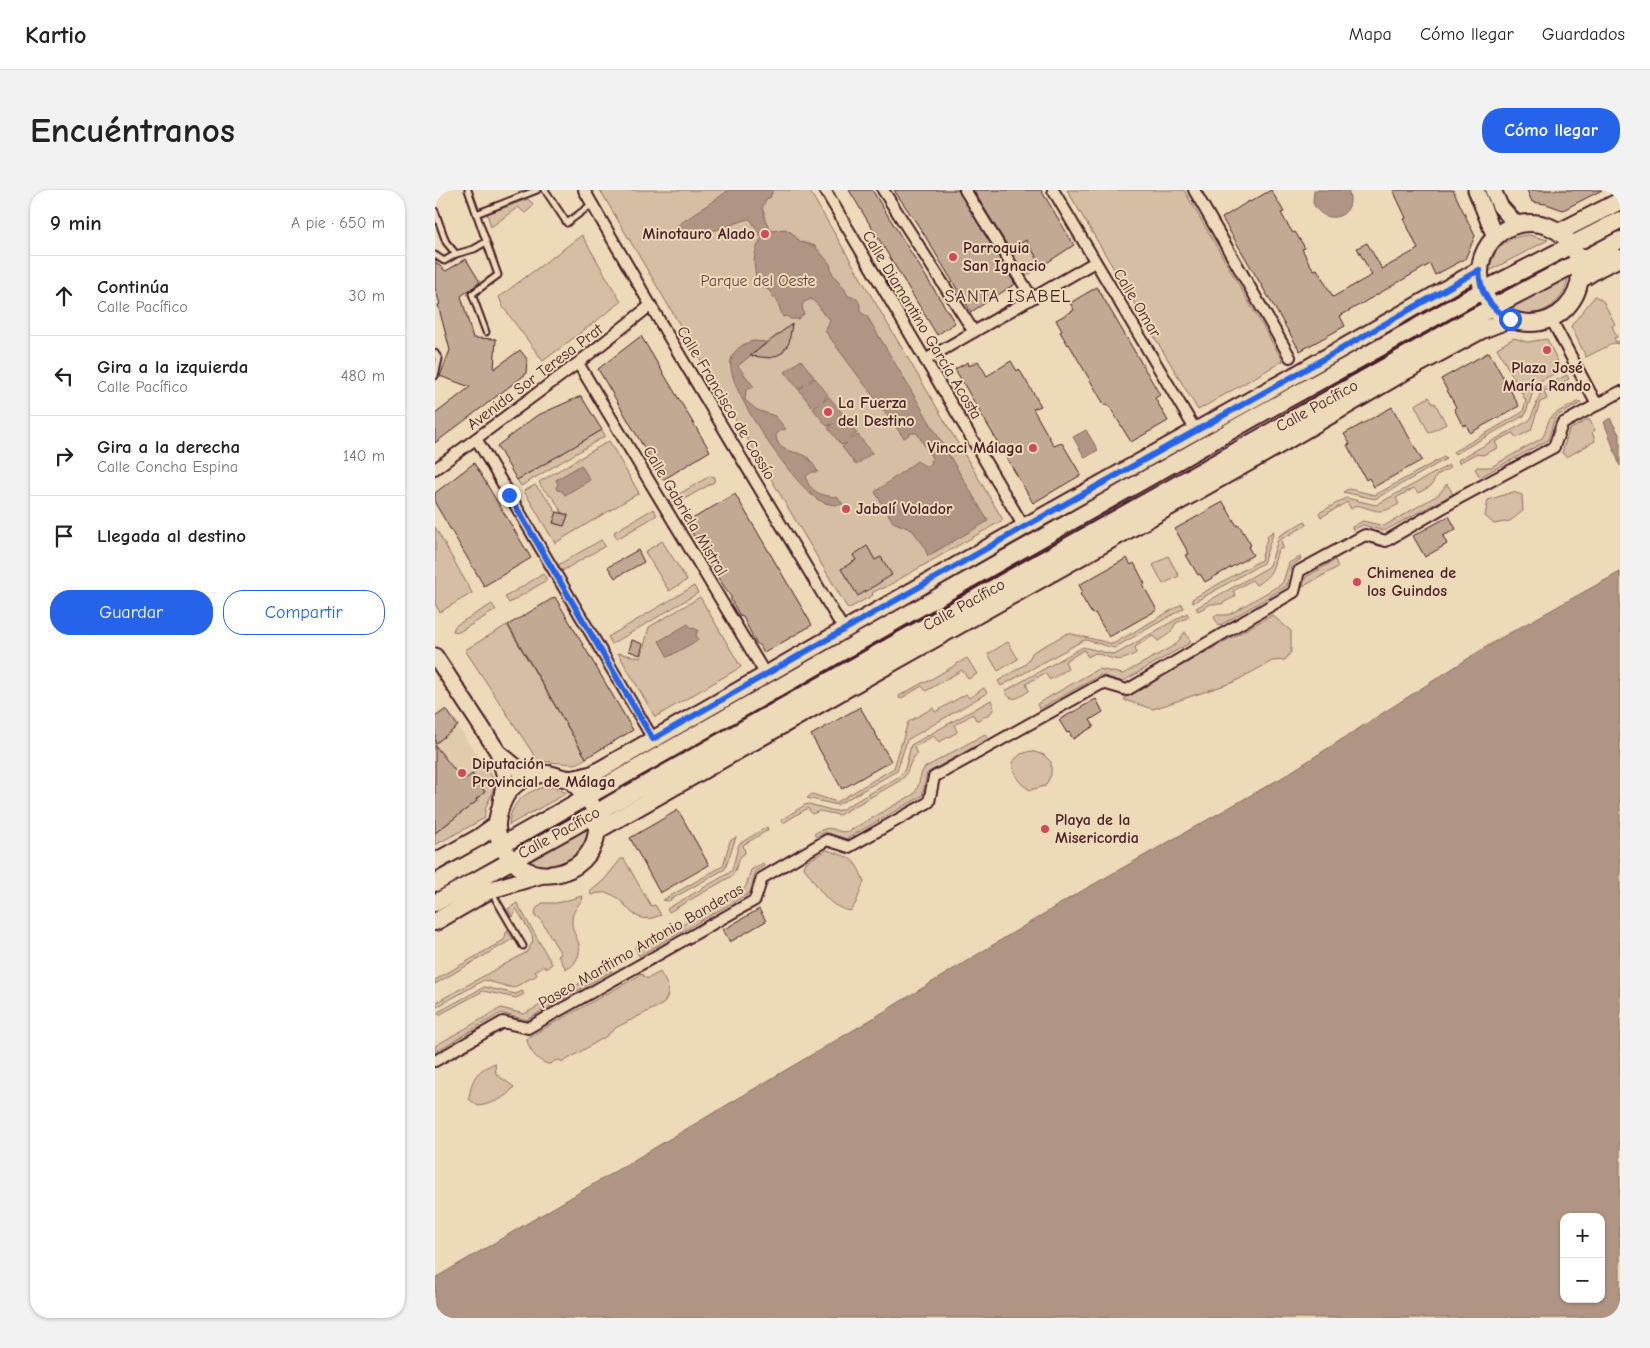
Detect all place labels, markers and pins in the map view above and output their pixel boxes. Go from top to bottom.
place label: Minotauro Alado [642,225,755,243]
marker: Minotauro Alado [759,228,771,240]
place label: Parroquia San Ignacio [963,239,1046,275]
marker: Parroquia San Ignacio [947,251,959,263]
marker: Plaza José María Rando [1541,344,1553,356]
place label: Plaza José María Rando [1503,359,1591,395]
place label: La Fuerza del Destino [838,394,914,430]
marker: La Fuerza del Destino [822,406,834,418]
place label: Vincci Málaga [927,439,1023,457]
marker: Vincci Málaga [1027,442,1039,454]
place label: Jabalí Volador [856,500,953,518]
marker: Jabalí Volador [840,503,852,515]
place label: Chimenea de los Guindos [1367,564,1456,600]
marker: Chimenea de los Guindos [1351,576,1363,588]
place label: Diputación Provincial de Málaga [472,755,615,791]
marker: Diputación Provincial de Málaga [456,767,468,779]
place label: Playa de la Misericordia [1055,811,1139,847]
marker: Playa de la Misericordia [1039,823,1051,835]

